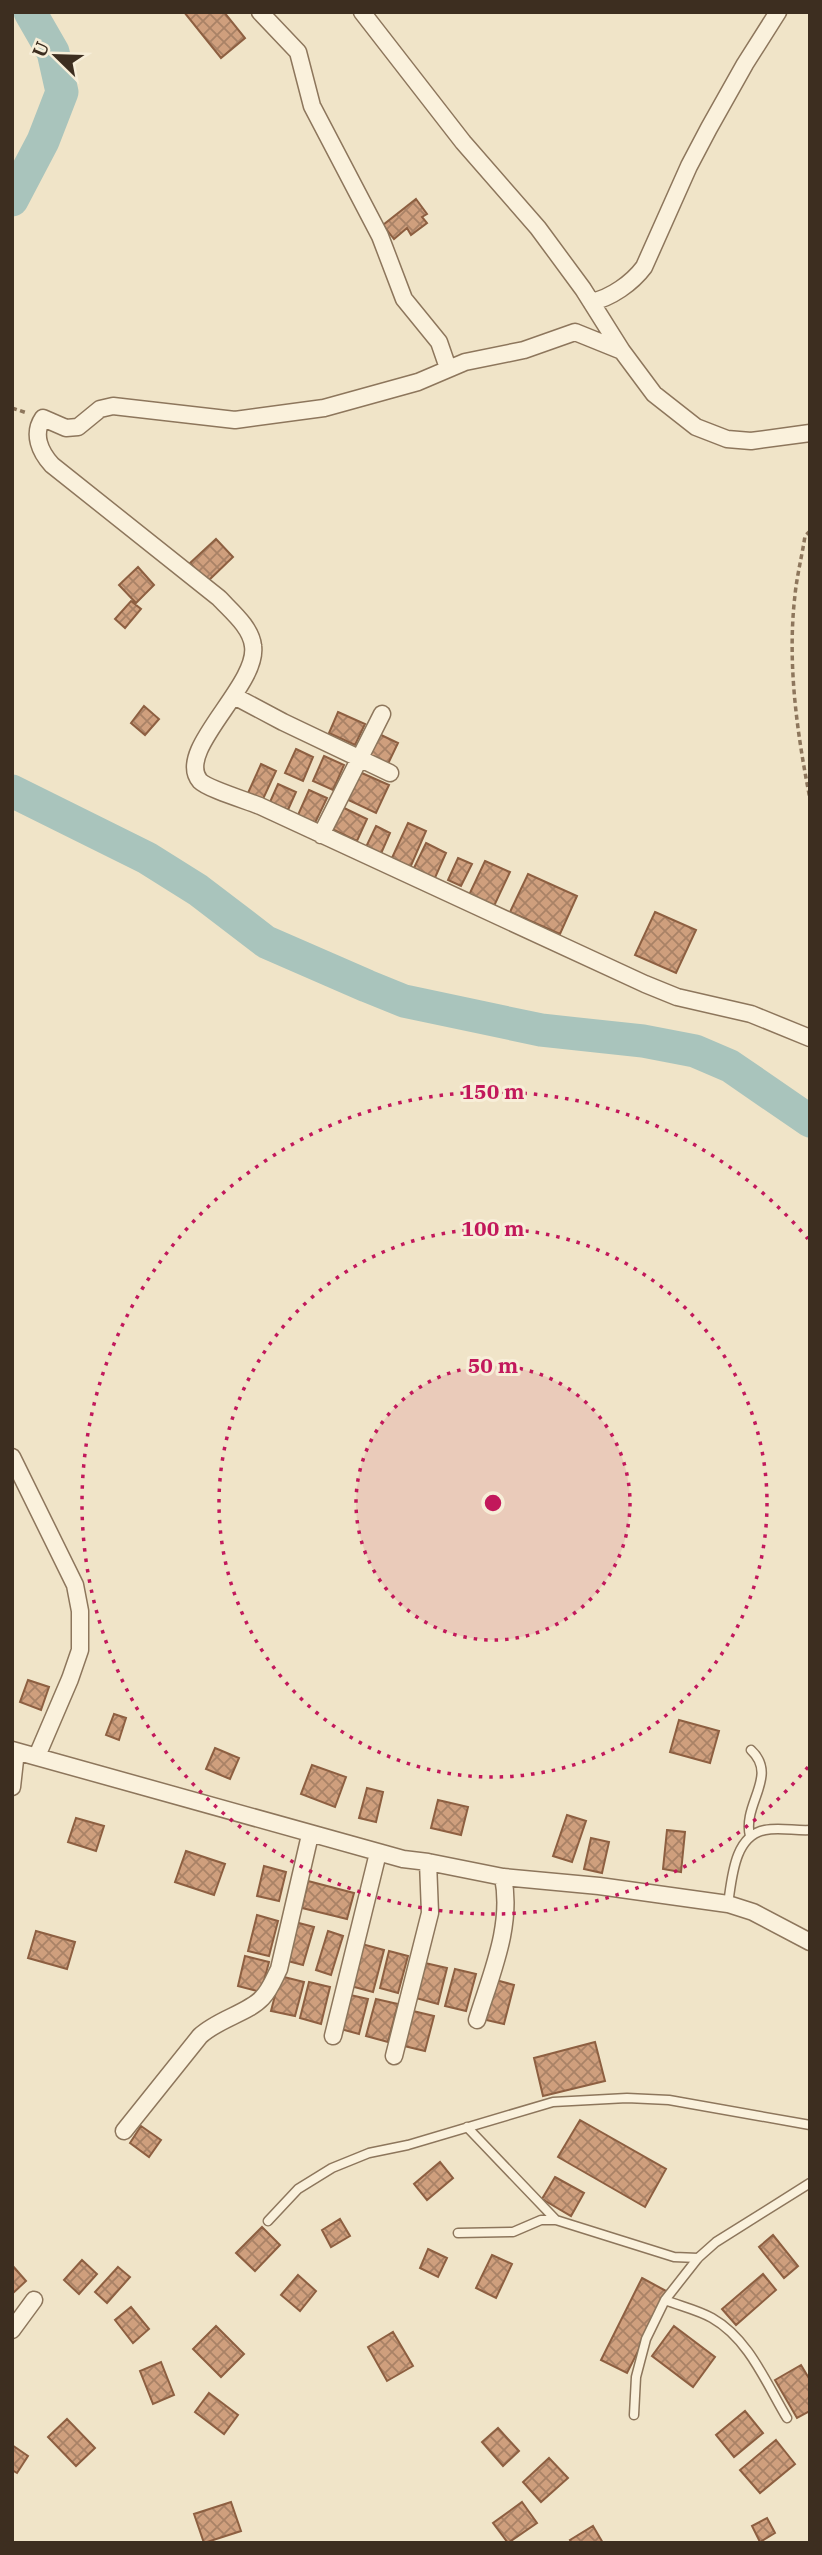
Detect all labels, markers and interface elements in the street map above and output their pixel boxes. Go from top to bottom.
north arrow [21,21,91,91]
text: U [26,38,54,61]
text: 150 m [461,1077,525,1105]
text: 100 m [461,1214,525,1242]
text: 50 m [468,1351,518,1379]
centre of rings [481,1491,505,1515]

